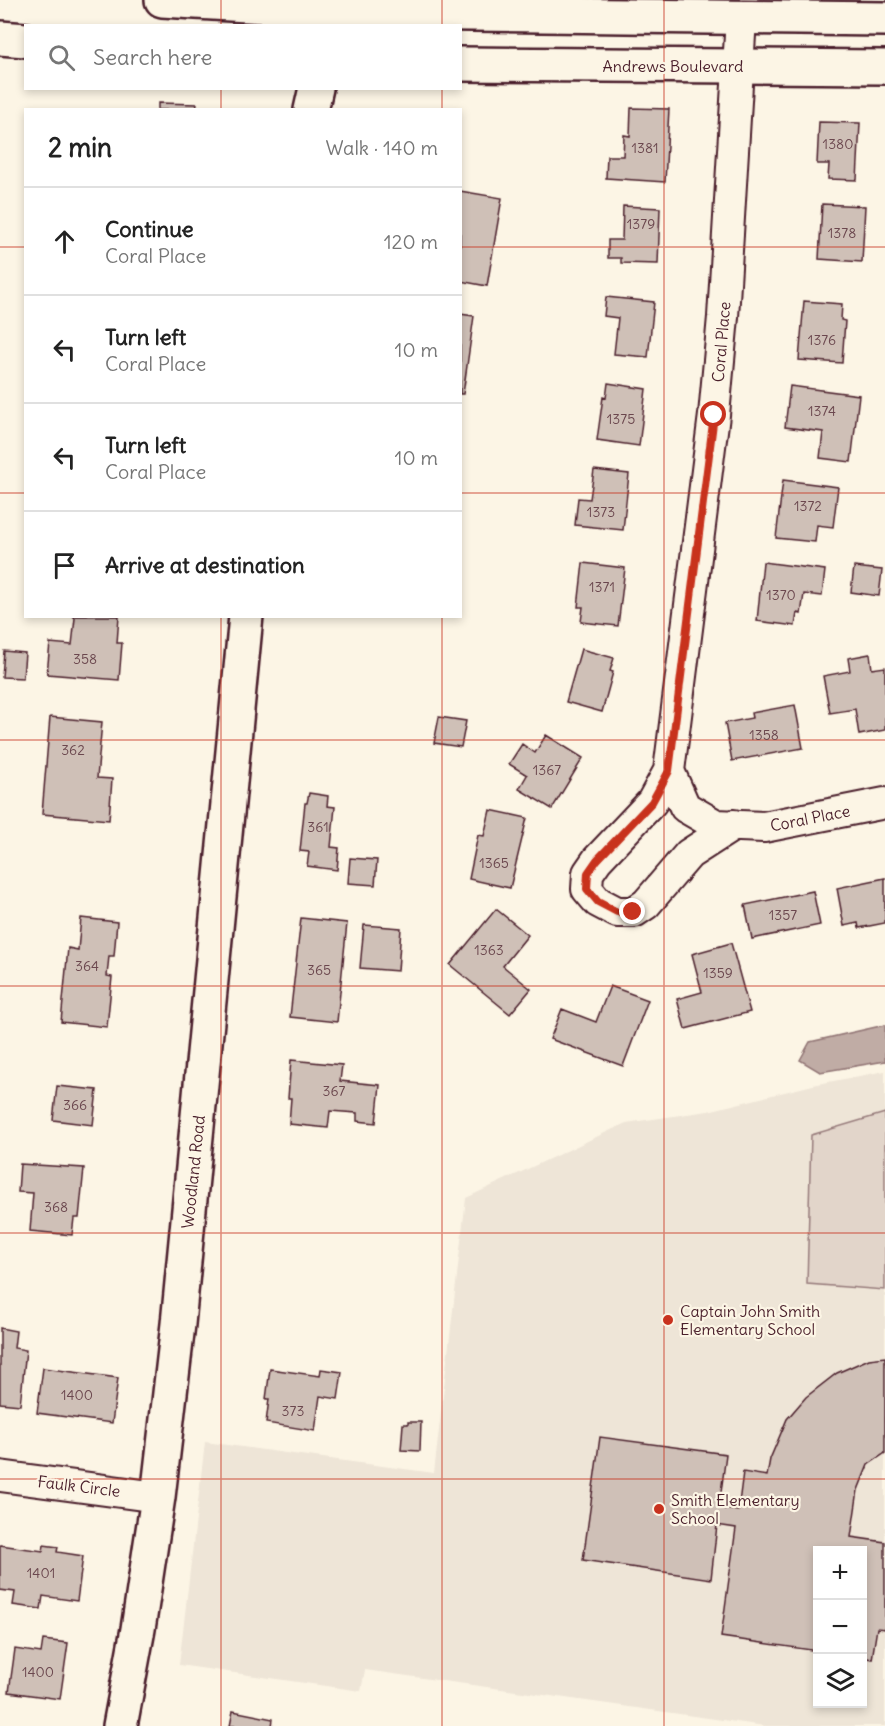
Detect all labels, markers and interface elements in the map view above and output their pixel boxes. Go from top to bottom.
search box [24,24,462,90]
icon: search [45,41,78,74]
text: Search here [93,43,212,71]
street label: Andrews Boulevard [603,56,743,76]
text: 2 min [48,131,112,164]
text: Walk · 140 m [325,135,438,160]
house number: 1380 [823,135,853,153]
house number: 1381 [631,139,659,157]
text: Continue [105,215,194,243]
house number: 1379 [627,215,655,233]
house number: 1378 [828,224,856,242]
icon: ahead [48,225,81,258]
text: 120 m [384,229,438,254]
text: Coral Place [105,243,206,268]
street label: Coral Place [708,301,734,383]
text: Turn left [105,323,186,351]
house number: 1376 [808,331,836,349]
icon: left [48,333,81,366]
text: 10 m [395,337,438,362]
text: Coral Place [105,351,206,376]
route start [700,401,726,427]
house number: 1374 [808,402,836,420]
house number: 1375 [607,410,635,428]
text: Turn left [105,431,186,459]
icon: left [48,441,81,474]
text: 10 m [395,445,438,470]
text: Coral Place [105,459,206,484]
house number: 1372 [794,497,822,515]
house number: 1373 [587,503,615,521]
icon: arrive [48,549,81,582]
text: Arrive at destination [105,551,305,579]
house number: 1371 [589,578,615,596]
house number: 1370 [766,586,796,604]
house number: 358 [73,650,97,668]
house number: 1358 [749,726,779,744]
house number: 362 [61,741,85,759]
house number: 1367 [533,761,561,779]
street label: Coral Place [768,800,852,836]
house number: 361 [307,818,329,836]
house number: 1365 [479,854,509,872]
route end [619,898,645,924]
house number: 1357 [769,906,797,924]
house number: 1363 [474,941,504,959]
house number: 364 [75,957,99,975]
house number: 365 [307,961,331,979]
house number: 1359 [703,964,733,982]
house number: 367 [323,1082,346,1100]
house number: 366 [63,1096,87,1114]
street label: Woodland Road [177,1114,209,1230]
house number: 368 [44,1198,68,1216]
place label: Captain John Smith Elementary School [680,1301,820,1339]
marker: Captain John Smith Elementary School [661,1313,675,1327]
house number: 1400 [61,1386,93,1404]
house number: 373 [282,1402,304,1420]
street label: Faulk Circle [37,1471,121,1501]
place label: Smith Elementary School [671,1490,799,1528]
marker: Smith Elementary School [652,1502,666,1516]
map controls [813,1546,867,1708]
button: + [813,1546,867,1600]
house number: 1401 [27,1564,55,1582]
button: − [813,1600,867,1654]
button: layers [813,1654,867,1708]
house number: 1400 [22,1663,54,1681]

